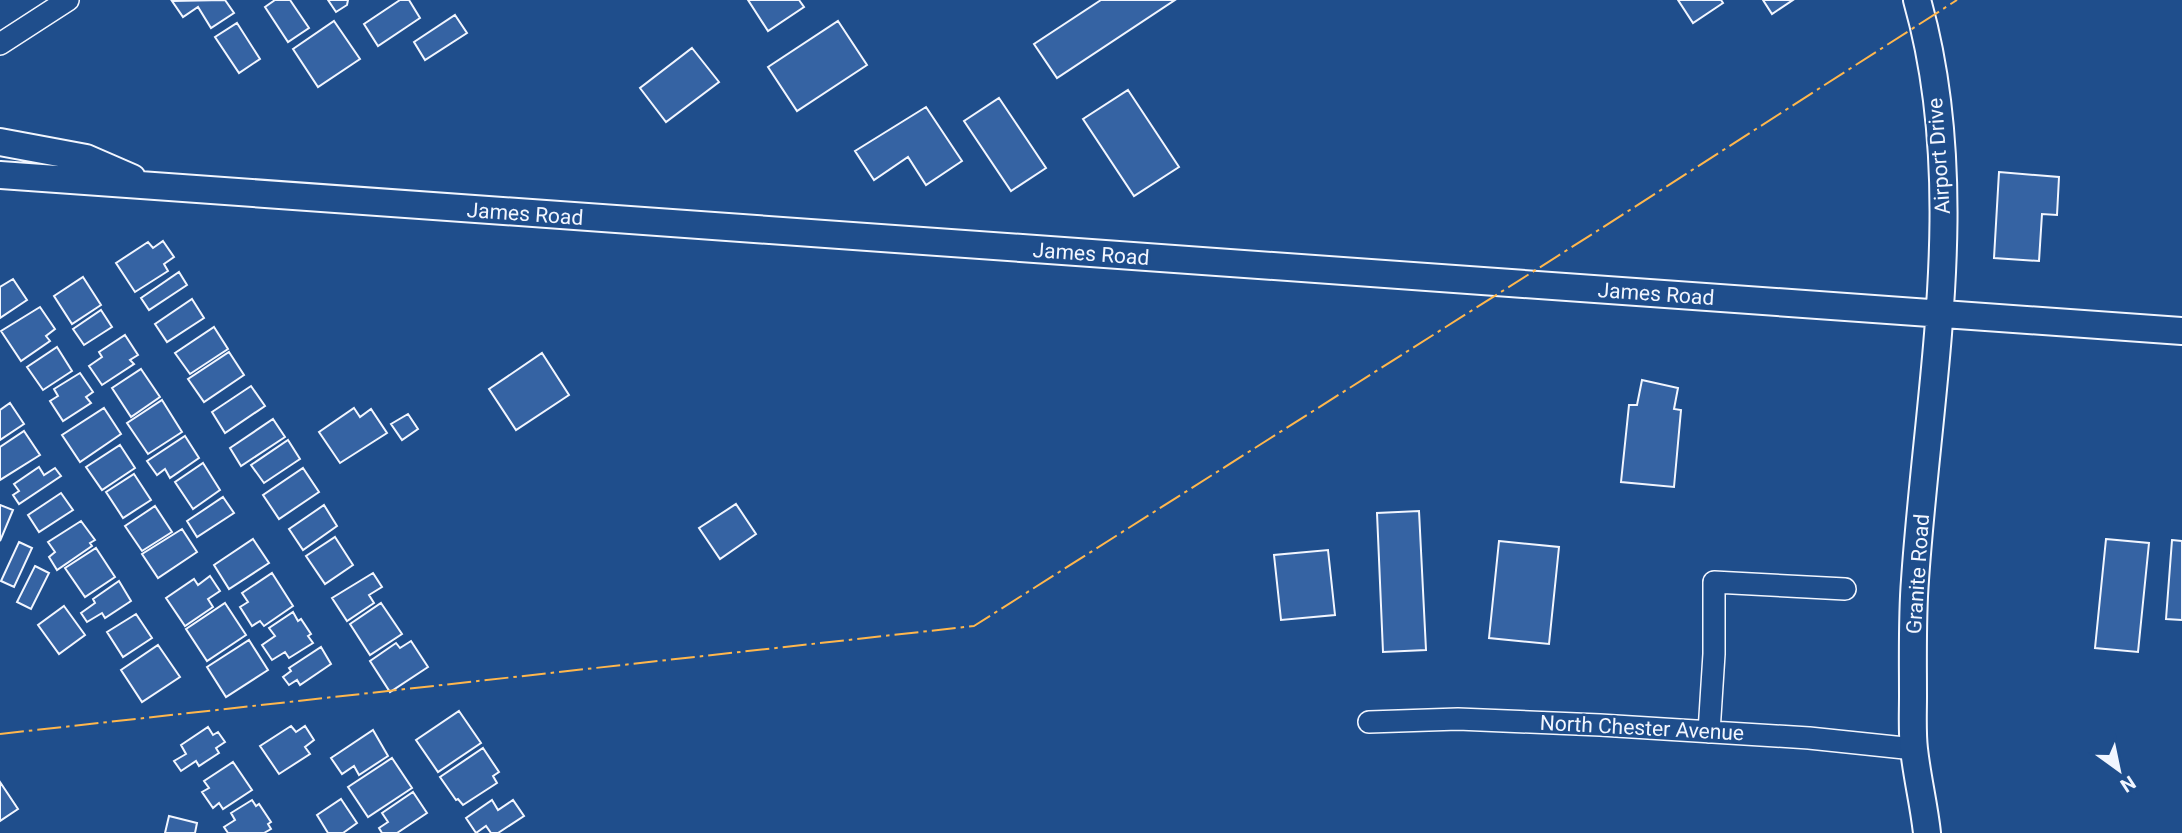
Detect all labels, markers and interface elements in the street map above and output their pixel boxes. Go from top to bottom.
street label: Airport Drive [1923,97,1955,215]
street label: James Road [466,198,584,230]
street label: James Road [1032,238,1150,270]
street label: James Road [1597,278,1715,310]
street label: Granite Road [1902,513,1934,635]
street label: North Chester Avenue [1539,711,1745,745]
north arrow [2084,735,2154,805]
text: N [2116,771,2140,797]

